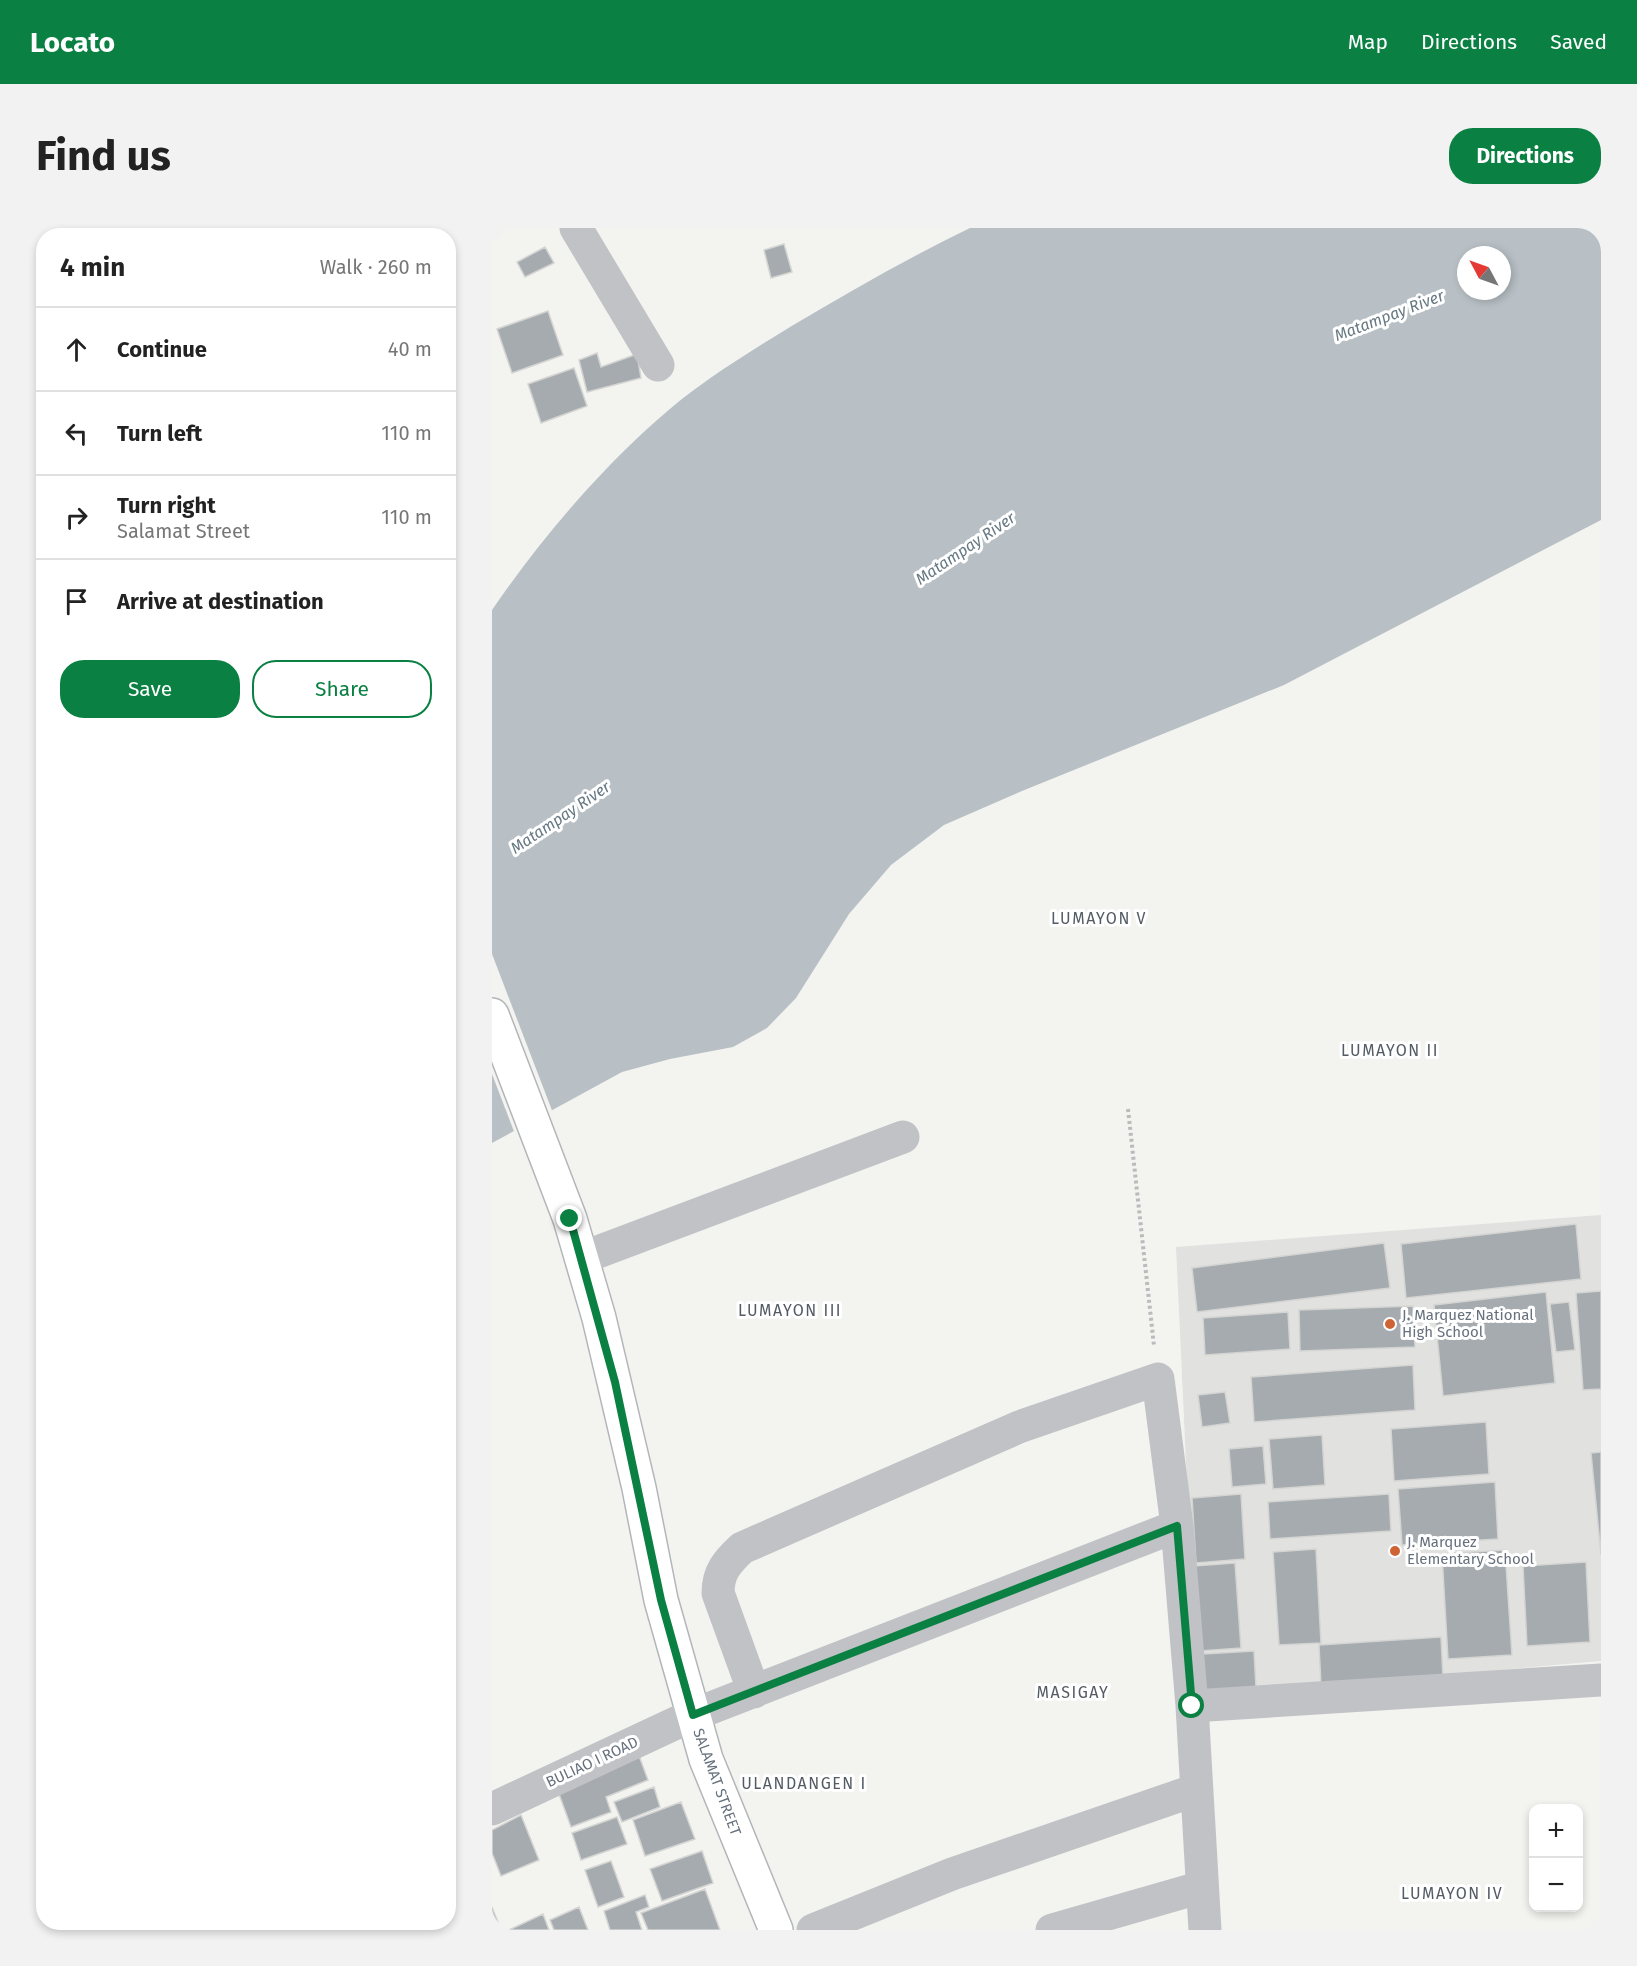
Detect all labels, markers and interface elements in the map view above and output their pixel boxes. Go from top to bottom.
text: Locato [30,26,115,59]
text: Map [1348,29,1388,55]
text: Directions [1421,29,1517,55]
text: Saved [1550,29,1607,55]
button: Directions [1449,128,1601,184]
text: Find us [36,131,171,181]
north arrow [1457,246,1511,300]
text: 4 min [60,252,125,283]
text: Walk · 260 m [320,255,432,279]
water label: Matampay River [1332,286,1447,345]
icon: ahead [60,333,93,366]
text: Continue [117,336,207,363]
text: 40 m [388,337,432,361]
icon: left [60,417,93,450]
text: Turn left [117,420,202,447]
text: 110 m [381,421,432,445]
text: Turn right [117,492,216,519]
icon: right [60,501,93,534]
text: 110 m [381,505,432,529]
water label: Matampay River [912,508,1019,589]
text: Salamat Street [117,519,250,543]
icon: arrive [60,585,93,618]
text: Arrive at destination [117,588,324,615]
button: Save [60,660,240,718]
button: Share [252,660,432,718]
water label: Matampay River [507,777,614,858]
district label: LUMAYON V [1051,909,1147,928]
district label: LUMAYON II [1341,1041,1439,1060]
route end [556,1205,582,1231]
district label: LUMAYON III [738,1301,842,1320]
place label: J. Marquez National High School [1402,1306,1534,1341]
marker: J. Marquez National High School [1383,1317,1397,1331]
place label: J. Marquez Elementary School [1407,1533,1535,1568]
marker: J. Marquez Elementary School [1388,1544,1402,1558]
district label: MASIGAY [1037,1683,1109,1702]
route start [1178,1692,1204,1718]
street label: SALAMAT STREET [689,1726,745,1838]
street label: BULIAO I ROAD [543,1733,641,1791]
district label: ULANDANGEN I [741,1774,867,1793]
map controls [1529,1804,1583,1912]
button: + [1529,1804,1583,1858]
button: − [1529,1858,1583,1912]
district label: LUMAYON IV [1401,1884,1503,1903]

